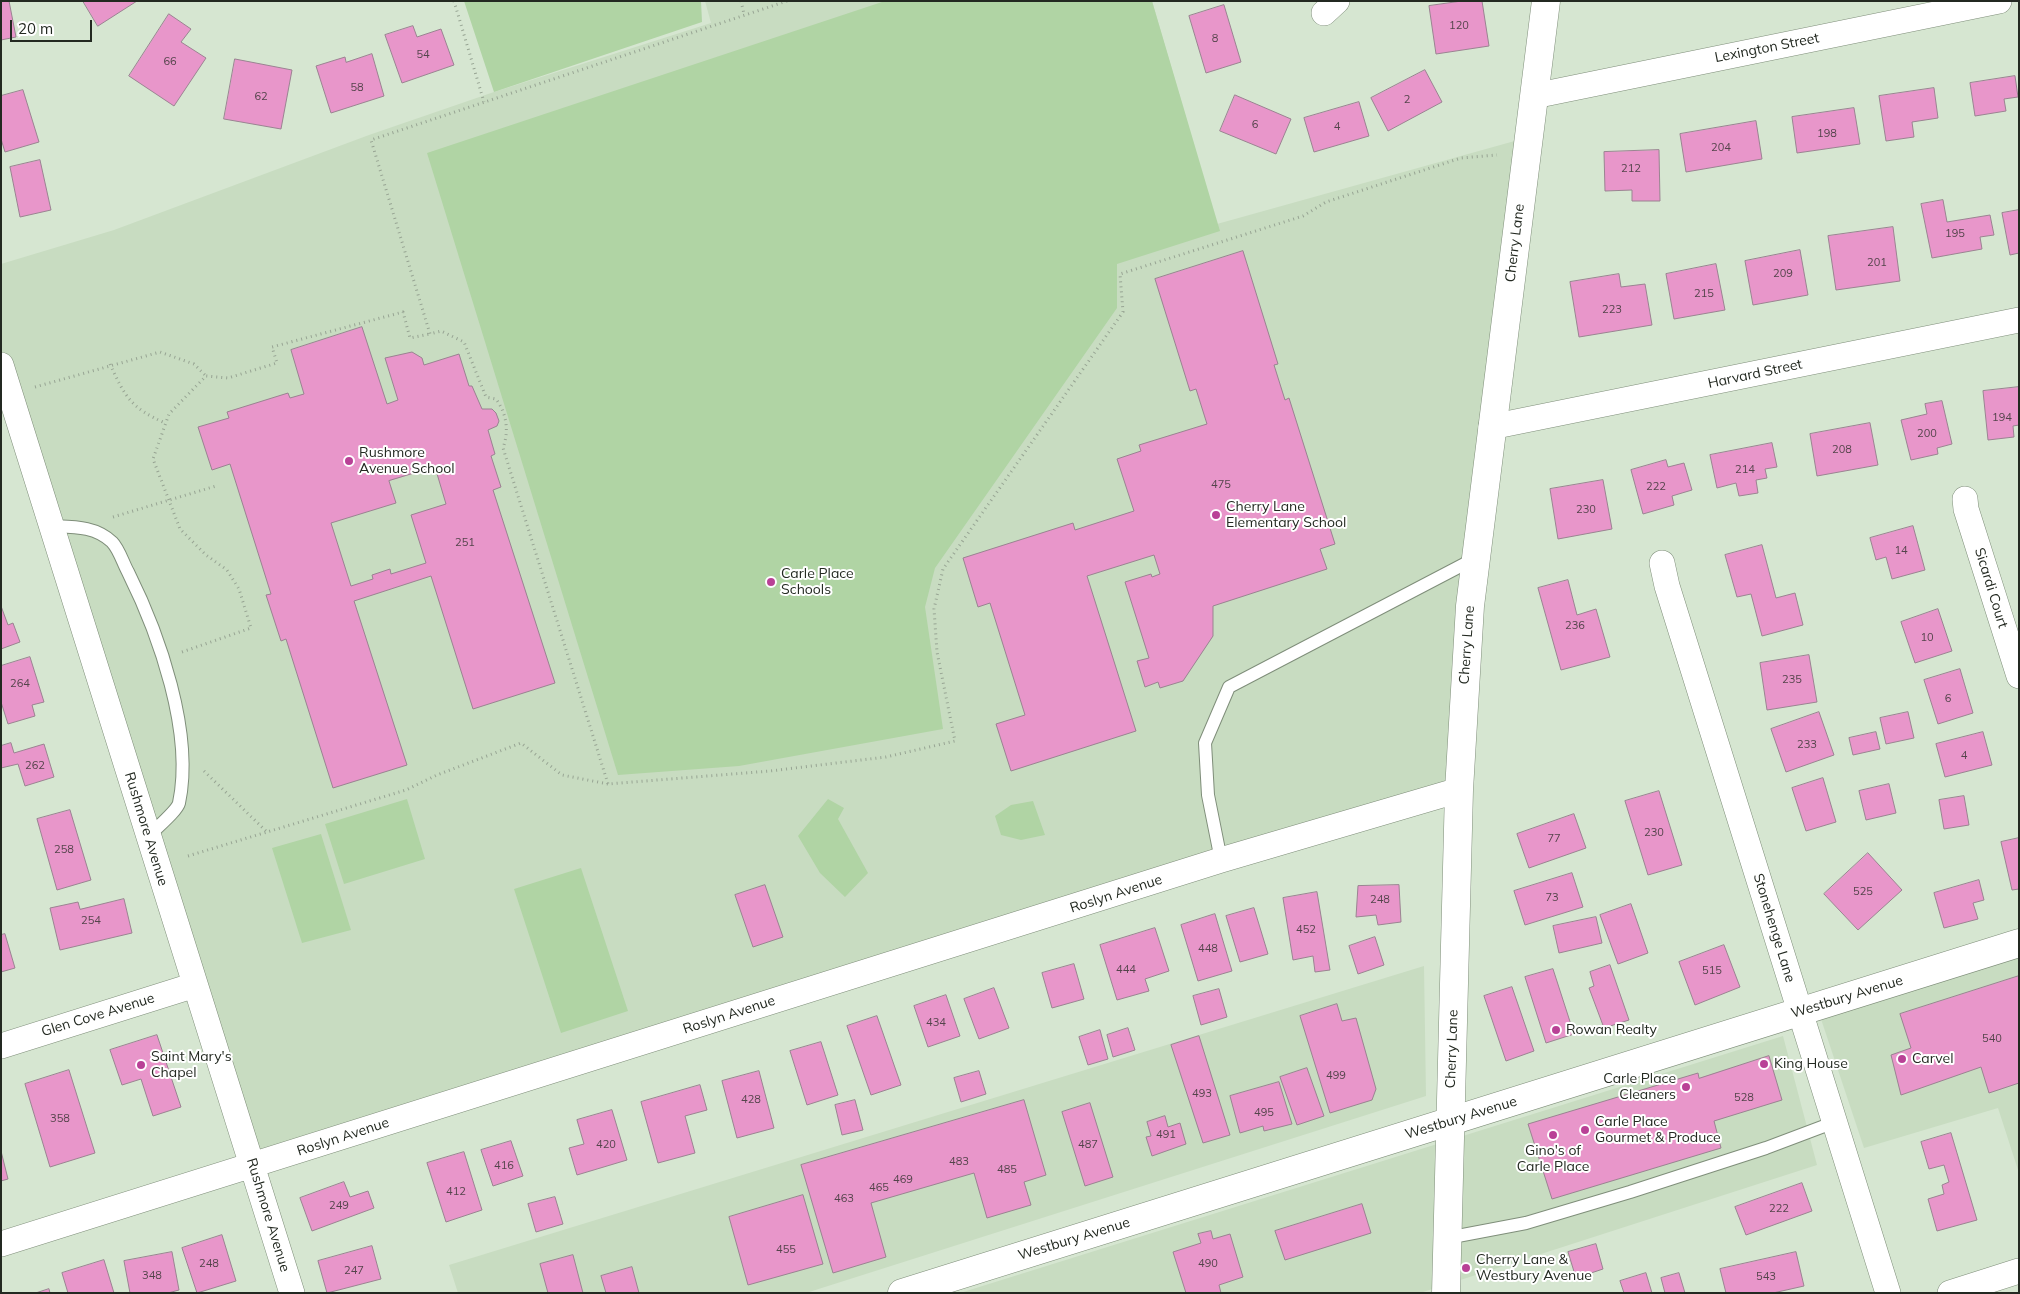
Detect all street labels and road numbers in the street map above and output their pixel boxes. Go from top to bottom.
street label: Lexington Street [1713,30,1821,66]
street label: Cherry Lane [1502,203,1528,283]
street label: Harvard Street [1706,356,1804,392]
street label: Sicardi Court [1971,546,2011,630]
street label: Cherry Lane [1456,605,1478,685]
street label: Rushmore Avenue [121,770,171,888]
street label: Roslyn Avenue [1068,871,1164,917]
street label: Stonehenge Lane [1749,872,1799,984]
street label: Westbury Avenue [1789,972,1905,1022]
street label: Glen Cove Avenue [39,990,157,1040]
street label: Roslyn Avenue [681,992,777,1038]
street label: Cherry Lane [1442,1009,1462,1089]
street label: Westbury Avenue [1403,1093,1519,1143]
street label: Roslyn Avenue [295,1114,391,1160]
street label: Rushmore Avenue [243,1156,293,1274]
street label: Westbury Avenue [1016,1214,1132,1264]

